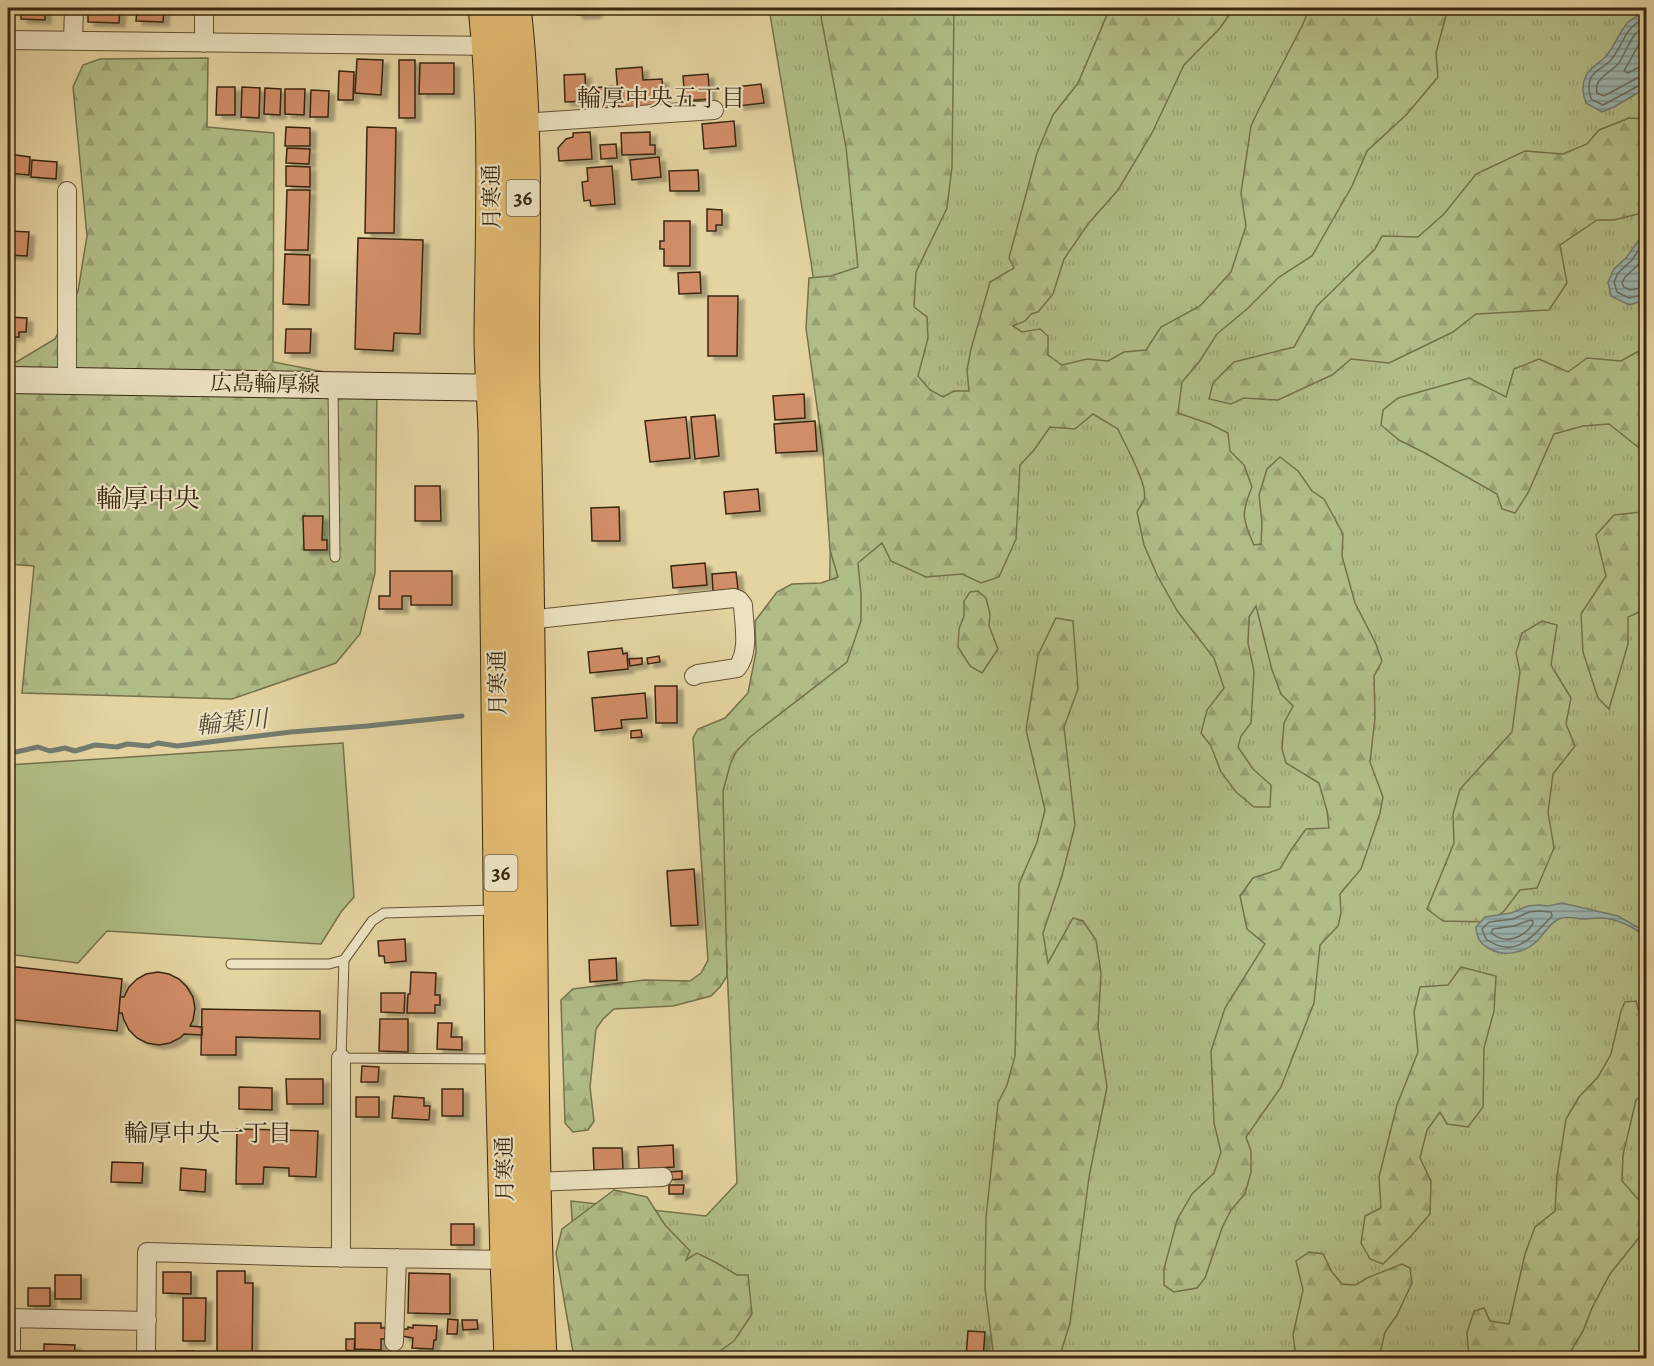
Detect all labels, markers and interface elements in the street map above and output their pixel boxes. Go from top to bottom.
district label: 輪厚中央五丁目 [577,82,745,114]
street label: 月寒通 [476,164,508,230]
road number: 36 [506,180,540,216]
street label: 広島輪厚線 [210,368,320,400]
district label: 輪厚中央 [96,481,200,516]
street label: 月寒通 [482,650,514,716]
water label: 輪葉川 [195,702,272,742]
road number: 36 [484,855,518,891]
district label: 輪厚中央一丁目 [124,1117,292,1149]
street label: 月寒通 [489,1136,521,1202]

